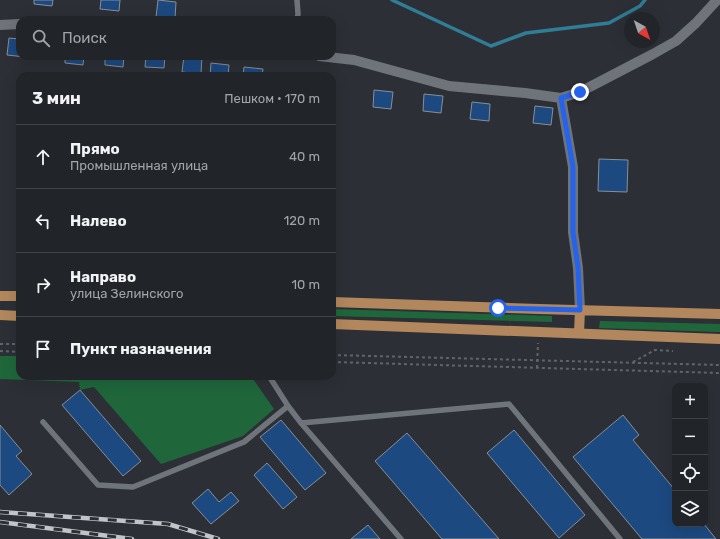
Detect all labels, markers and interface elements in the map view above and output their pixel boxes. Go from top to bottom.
north arrow [624,12,660,48]
search box [16,16,336,60]
icon: search [30,27,52,49]
text: Поиск [62,29,107,47]
route end [571,83,589,101]
text: 3 мин [32,88,81,108]
text: Пешком · 170 m [224,91,320,106]
text: Прямо [70,140,120,158]
icon: ahead [32,146,54,168]
text: 40 m [289,149,320,164]
text: Промышленная улица [70,158,208,173]
icon: left [32,210,54,232]
text: Налево [70,212,127,230]
text: 120 m [284,213,320,228]
text: Направо [70,268,136,286]
icon: right [32,274,54,296]
text: 10 m [291,277,320,292]
text: улица Зелинского [70,286,183,301]
route start [489,299,507,317]
icon: arrive [32,338,54,360]
text: Пункт назначения [70,340,212,358]
map controls [672,383,708,527]
button: + [672,383,708,419]
button: − [672,419,708,455]
button: locate [672,455,708,491]
button: layers [672,491,708,527]

